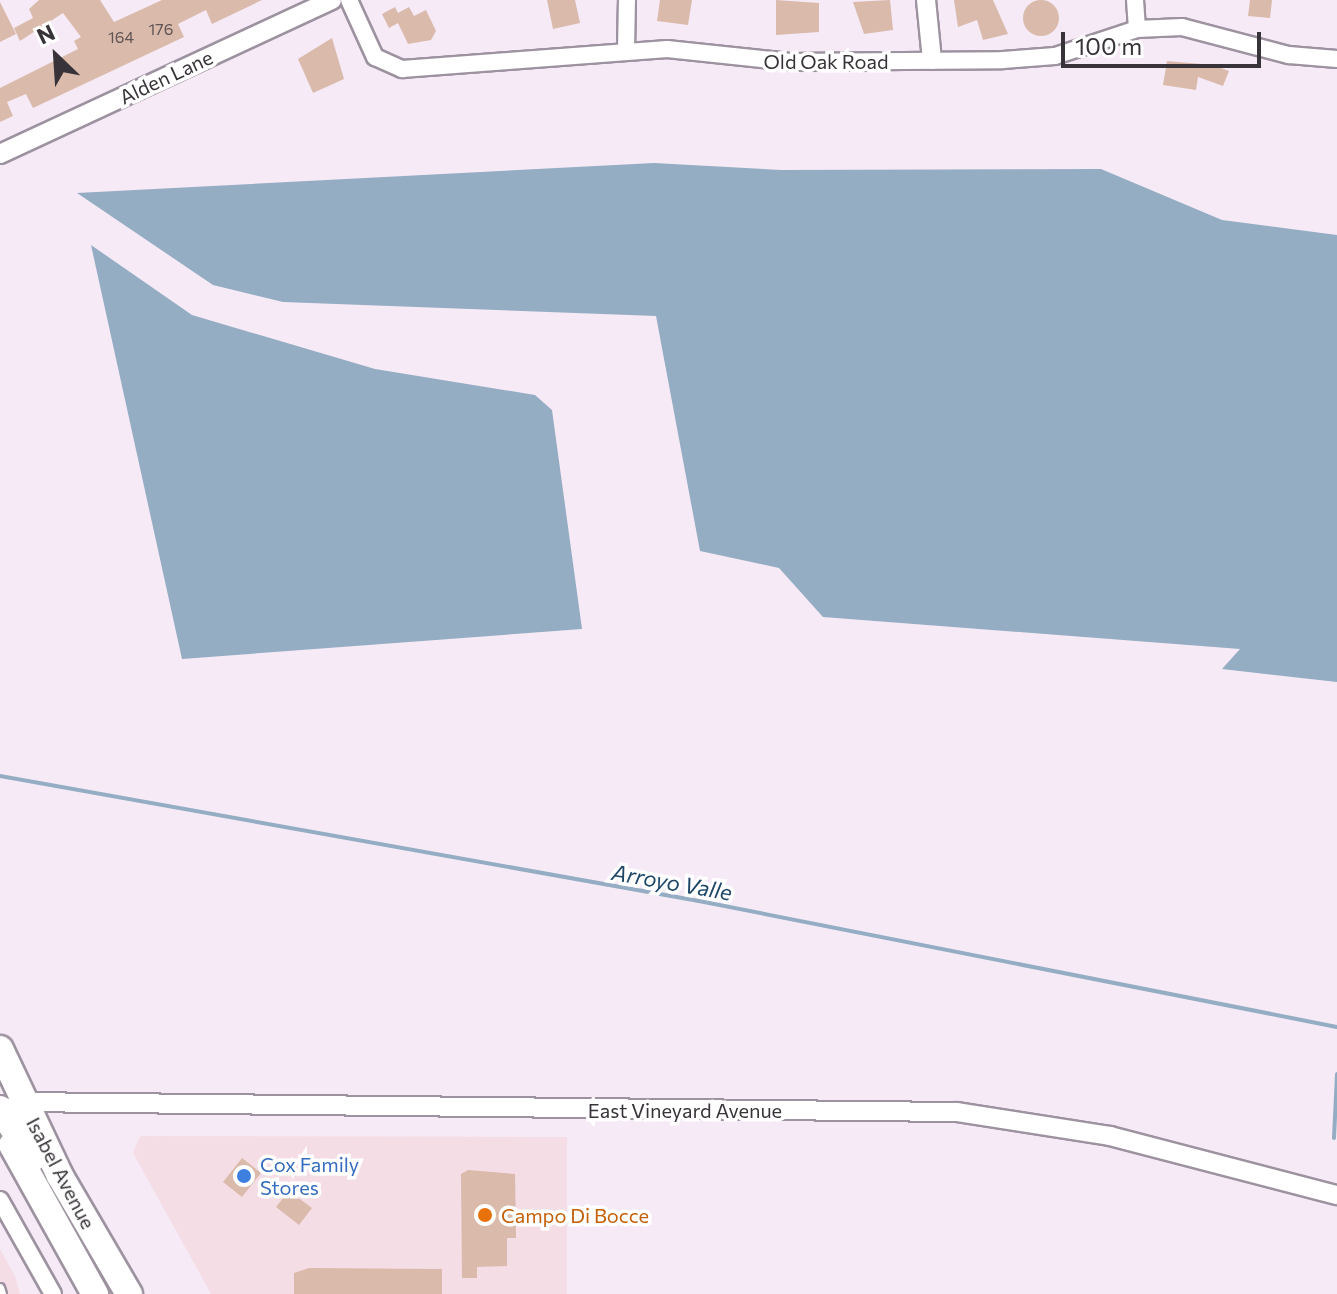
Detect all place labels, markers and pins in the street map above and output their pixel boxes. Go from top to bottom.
place label: Cox Family Stores [260,1152,359,1199]
marker: Cox Family Stores [235,1167,253,1185]
place label: Campo Di Bocce [501,1203,649,1227]
marker: Campo Di Bocce [476,1206,494,1224]

